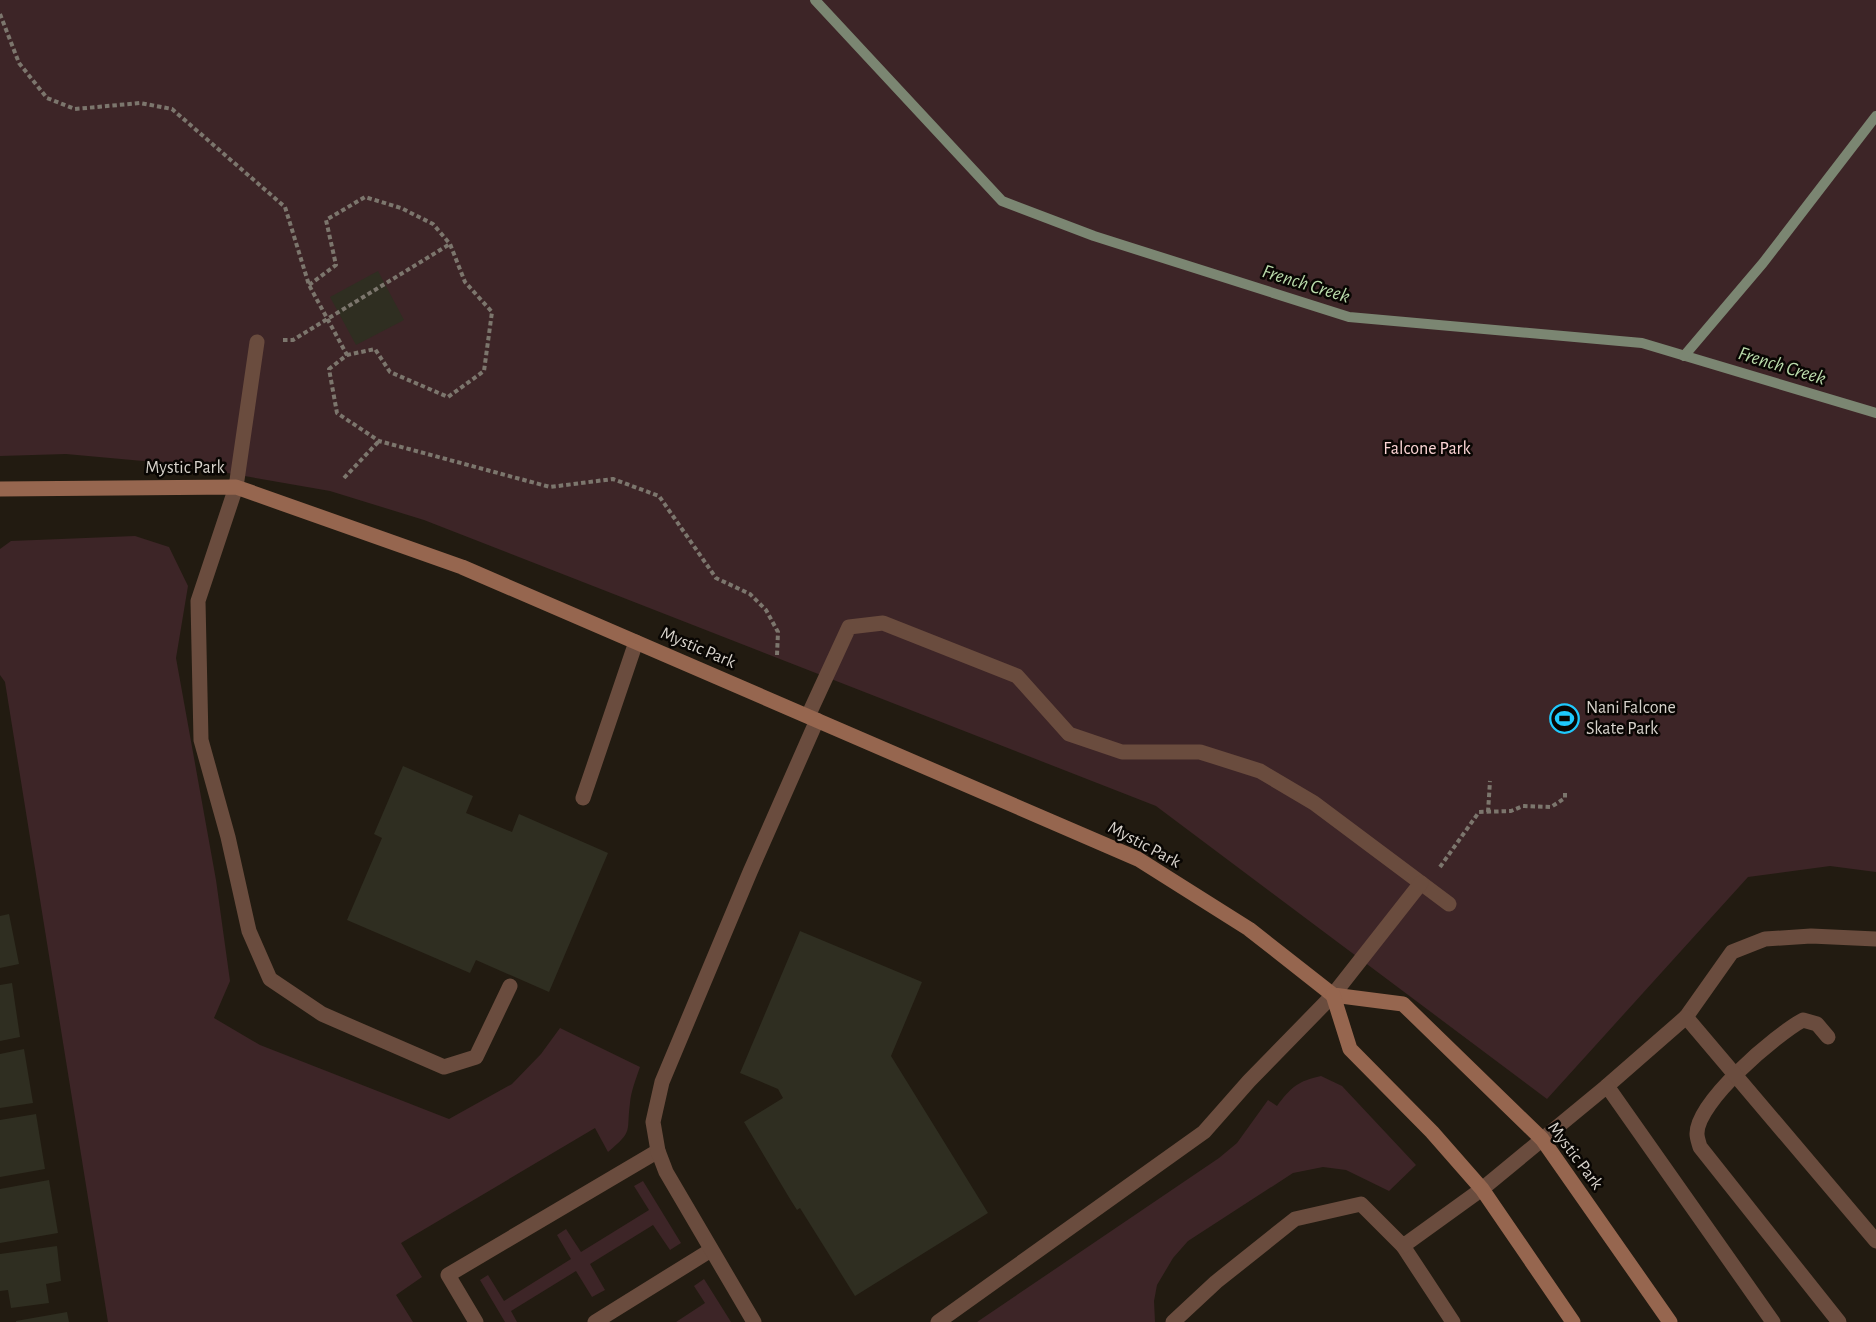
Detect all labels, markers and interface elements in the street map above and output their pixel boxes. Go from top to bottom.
water label: French Creek [1260,261,1352,307]
water label: French Creek [1736,343,1828,389]
park label: Falcone Park [1383,440,1471,458]
street label: Mystic Park [145,459,225,477]
street label: Mystic Park [658,624,739,672]
place label: Nani Falcone Skate Park [1586,699,1676,738]
sports icon: Nani Falcone Skate Park [1549,702,1581,734]
street label: Mystic Park [1105,818,1184,872]
street label: Mystic Park [1544,1119,1607,1194]

